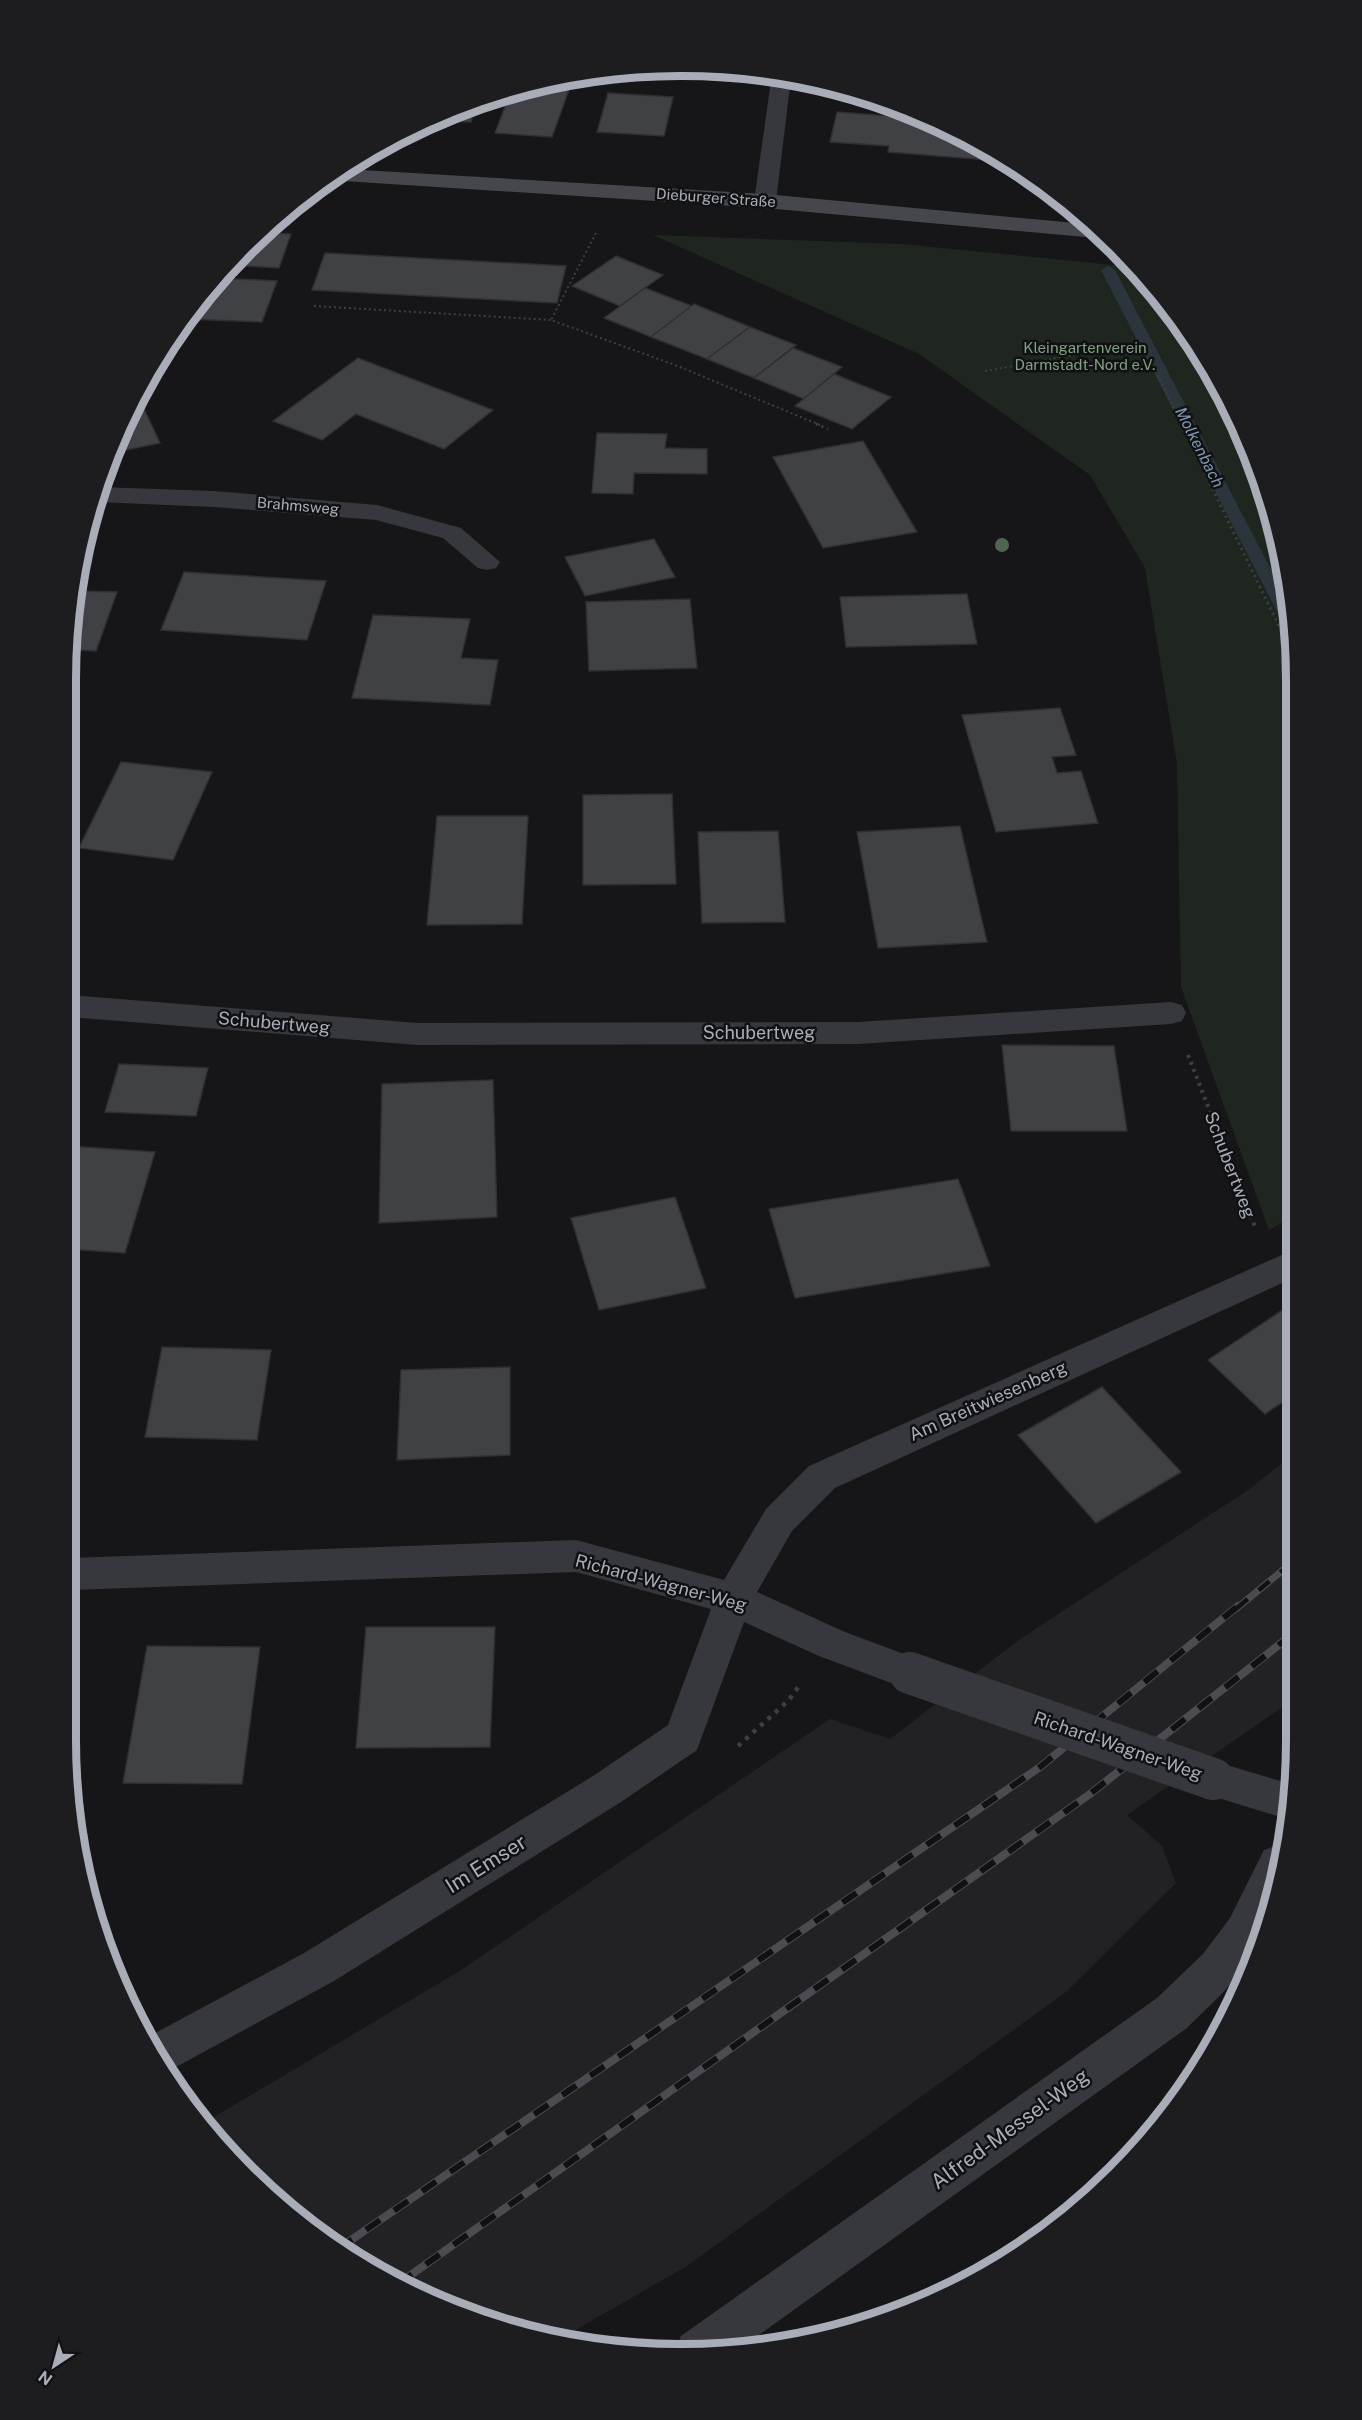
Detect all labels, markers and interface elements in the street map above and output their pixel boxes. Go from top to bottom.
street label: Dieburger Straße [656,185,776,210]
park label: Kleingartenverein Darmstadt-Nord e.V. [1015,339,1155,373]
water label: Molkenbach [1171,404,1228,491]
street label: Brahmsweg [256,493,340,518]
street label: Schubertweg [217,1007,331,1038]
street label: Schubertweg [703,1022,815,1043]
street label: Schubertweg [1200,1109,1260,1221]
street label: Am Breitwiesenberg [906,1356,1070,1445]
street label: Richard-Wagner-Weg [573,1549,749,1616]
street label: Richard-Wagner-Weg [1031,1707,1205,1784]
street label: Im Emser [441,1829,531,1898]
street label: Alfred-Messel-Weg [926,2063,1094,2194]
north arrow [24,2336,84,2396]
text: N [35,2366,56,2389]

